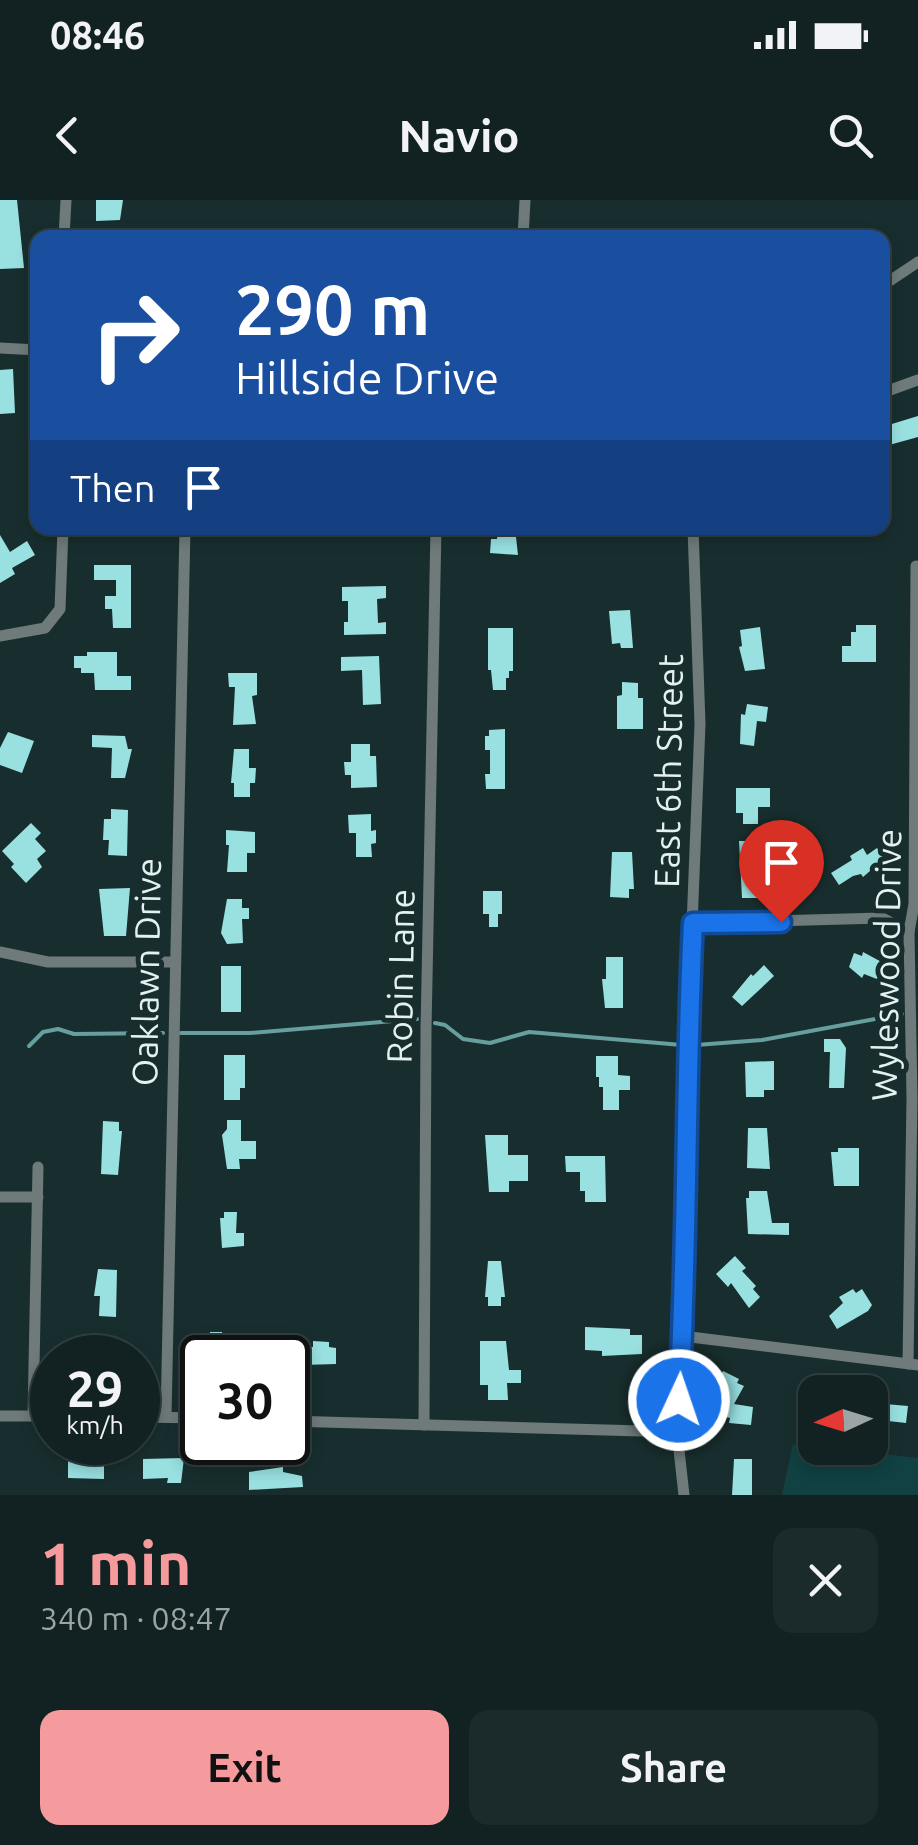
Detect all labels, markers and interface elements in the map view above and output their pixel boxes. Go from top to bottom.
text: 08:46 [50,14,145,56]
icon: back [40,108,95,163]
icon: search [823,108,878,163]
text: Navio [398,110,520,161]
icon: right [70,270,200,400]
text: 290 m [235,270,430,348]
text: Hillside Drive [235,352,499,403]
icon: arrive [176,460,231,515]
text: Then [70,467,156,509]
street label: East 6th Street [646,654,690,888]
pin [739,820,824,923]
street label: Wyleswood Drive [864,829,908,1101]
icon: arrive [754,835,809,890]
street label: Oaklawn Drive [124,858,168,1086]
street label: Robin Lane [378,888,422,1064]
speed limit sign: 30 [180,1335,310,1465]
position arrow [627,1348,731,1452]
text: 29 [67,1360,123,1416]
north arrow [798,1375,888,1465]
map controls [798,1375,888,1465]
text: km/h [66,1411,124,1439]
button: close [773,1528,878,1633]
text: 1 min [40,1529,192,1596]
text: 340 m · 08:47 [40,1600,232,1636]
button: Exit [40,1710,449,1825]
button: Share [469,1710,878,1825]

